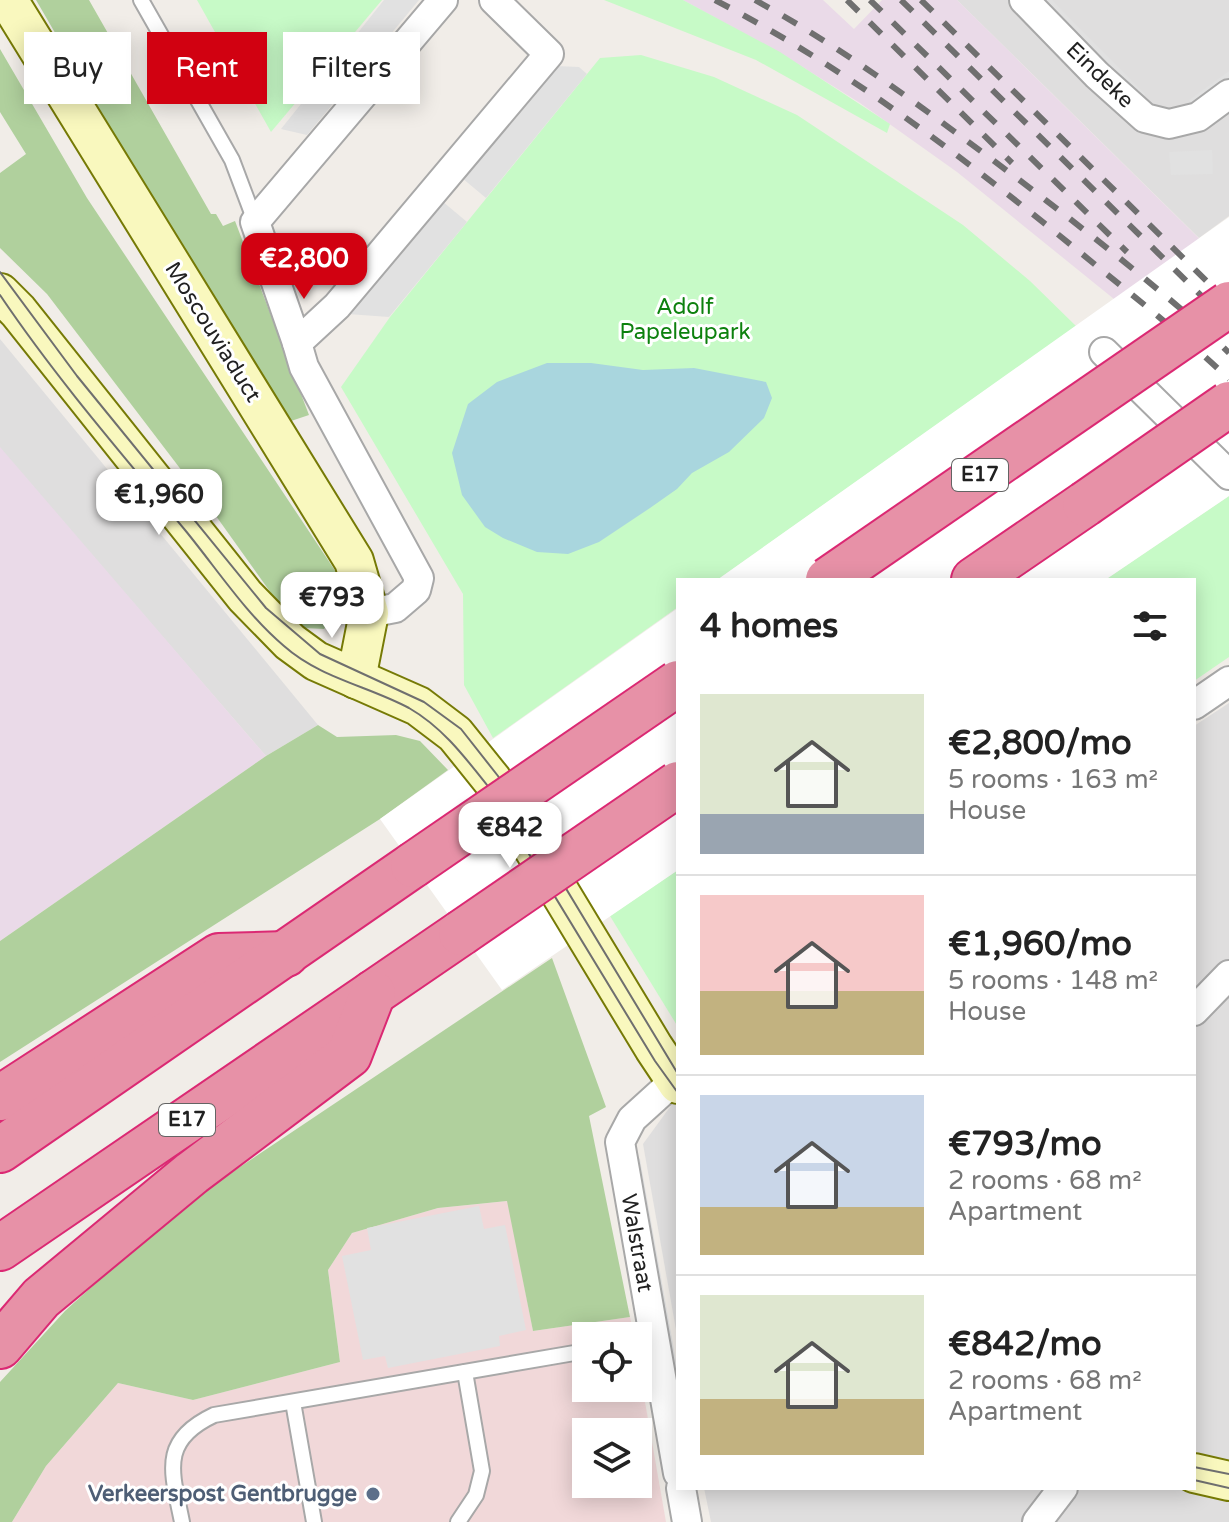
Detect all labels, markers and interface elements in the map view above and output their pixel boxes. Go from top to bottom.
chip: Buy [24,32,131,104]
chip: Rent [147,32,267,104]
chip: Filters [283,32,420,104]
street label: Eindeke [1061,37,1139,113]
pin: €2,800 [239,233,369,301]
text: €2,800 [259,243,349,274]
street label: Moscouviaduct [160,257,266,407]
park label: Adolf Papeleupark [620,294,750,345]
road number: E17 [952,459,1008,491]
pin: €1,960 [94,469,224,537]
text: €1,960 [114,479,204,510]
pin: €793 [285,572,379,640]
text: €793 [299,582,365,613]
icon: filters [1128,604,1172,648]
text: 4 homes [700,606,838,647]
text: €2,800/mo [948,723,1132,764]
icon: home [764,726,860,822]
text: 5 rooms · 163 m² [948,764,1158,795]
text: House [948,795,1026,826]
pin: €842 [463,802,557,870]
text: €842 [477,812,543,843]
text: €1,960/mo [948,924,1132,965]
icon: home [764,927,860,1023]
text: 5 rooms · 148 m² [948,965,1158,996]
text: House [948,996,1026,1027]
road number: E17 [159,1104,215,1136]
text: €793/mo [948,1124,1102,1165]
icon: home [764,1127,860,1223]
text: 2 rooms · 68 m² [948,1165,1142,1196]
street label: Walstraat [616,1192,658,1294]
text: Apartment [948,1196,1082,1227]
map controls [572,1322,652,1498]
button: locate [572,1322,652,1402]
text: €842/mo [948,1324,1102,1365]
icon: home [764,1327,860,1423]
text: 2 rooms · 68 m² [948,1365,1142,1396]
text: Apartment [948,1396,1082,1427]
button: layers [572,1418,652,1498]
place label: Verkeerspost Gentbrugge [88,1481,357,1507]
marker: Verkeerspost Gentbrugge [364,1485,382,1503]

